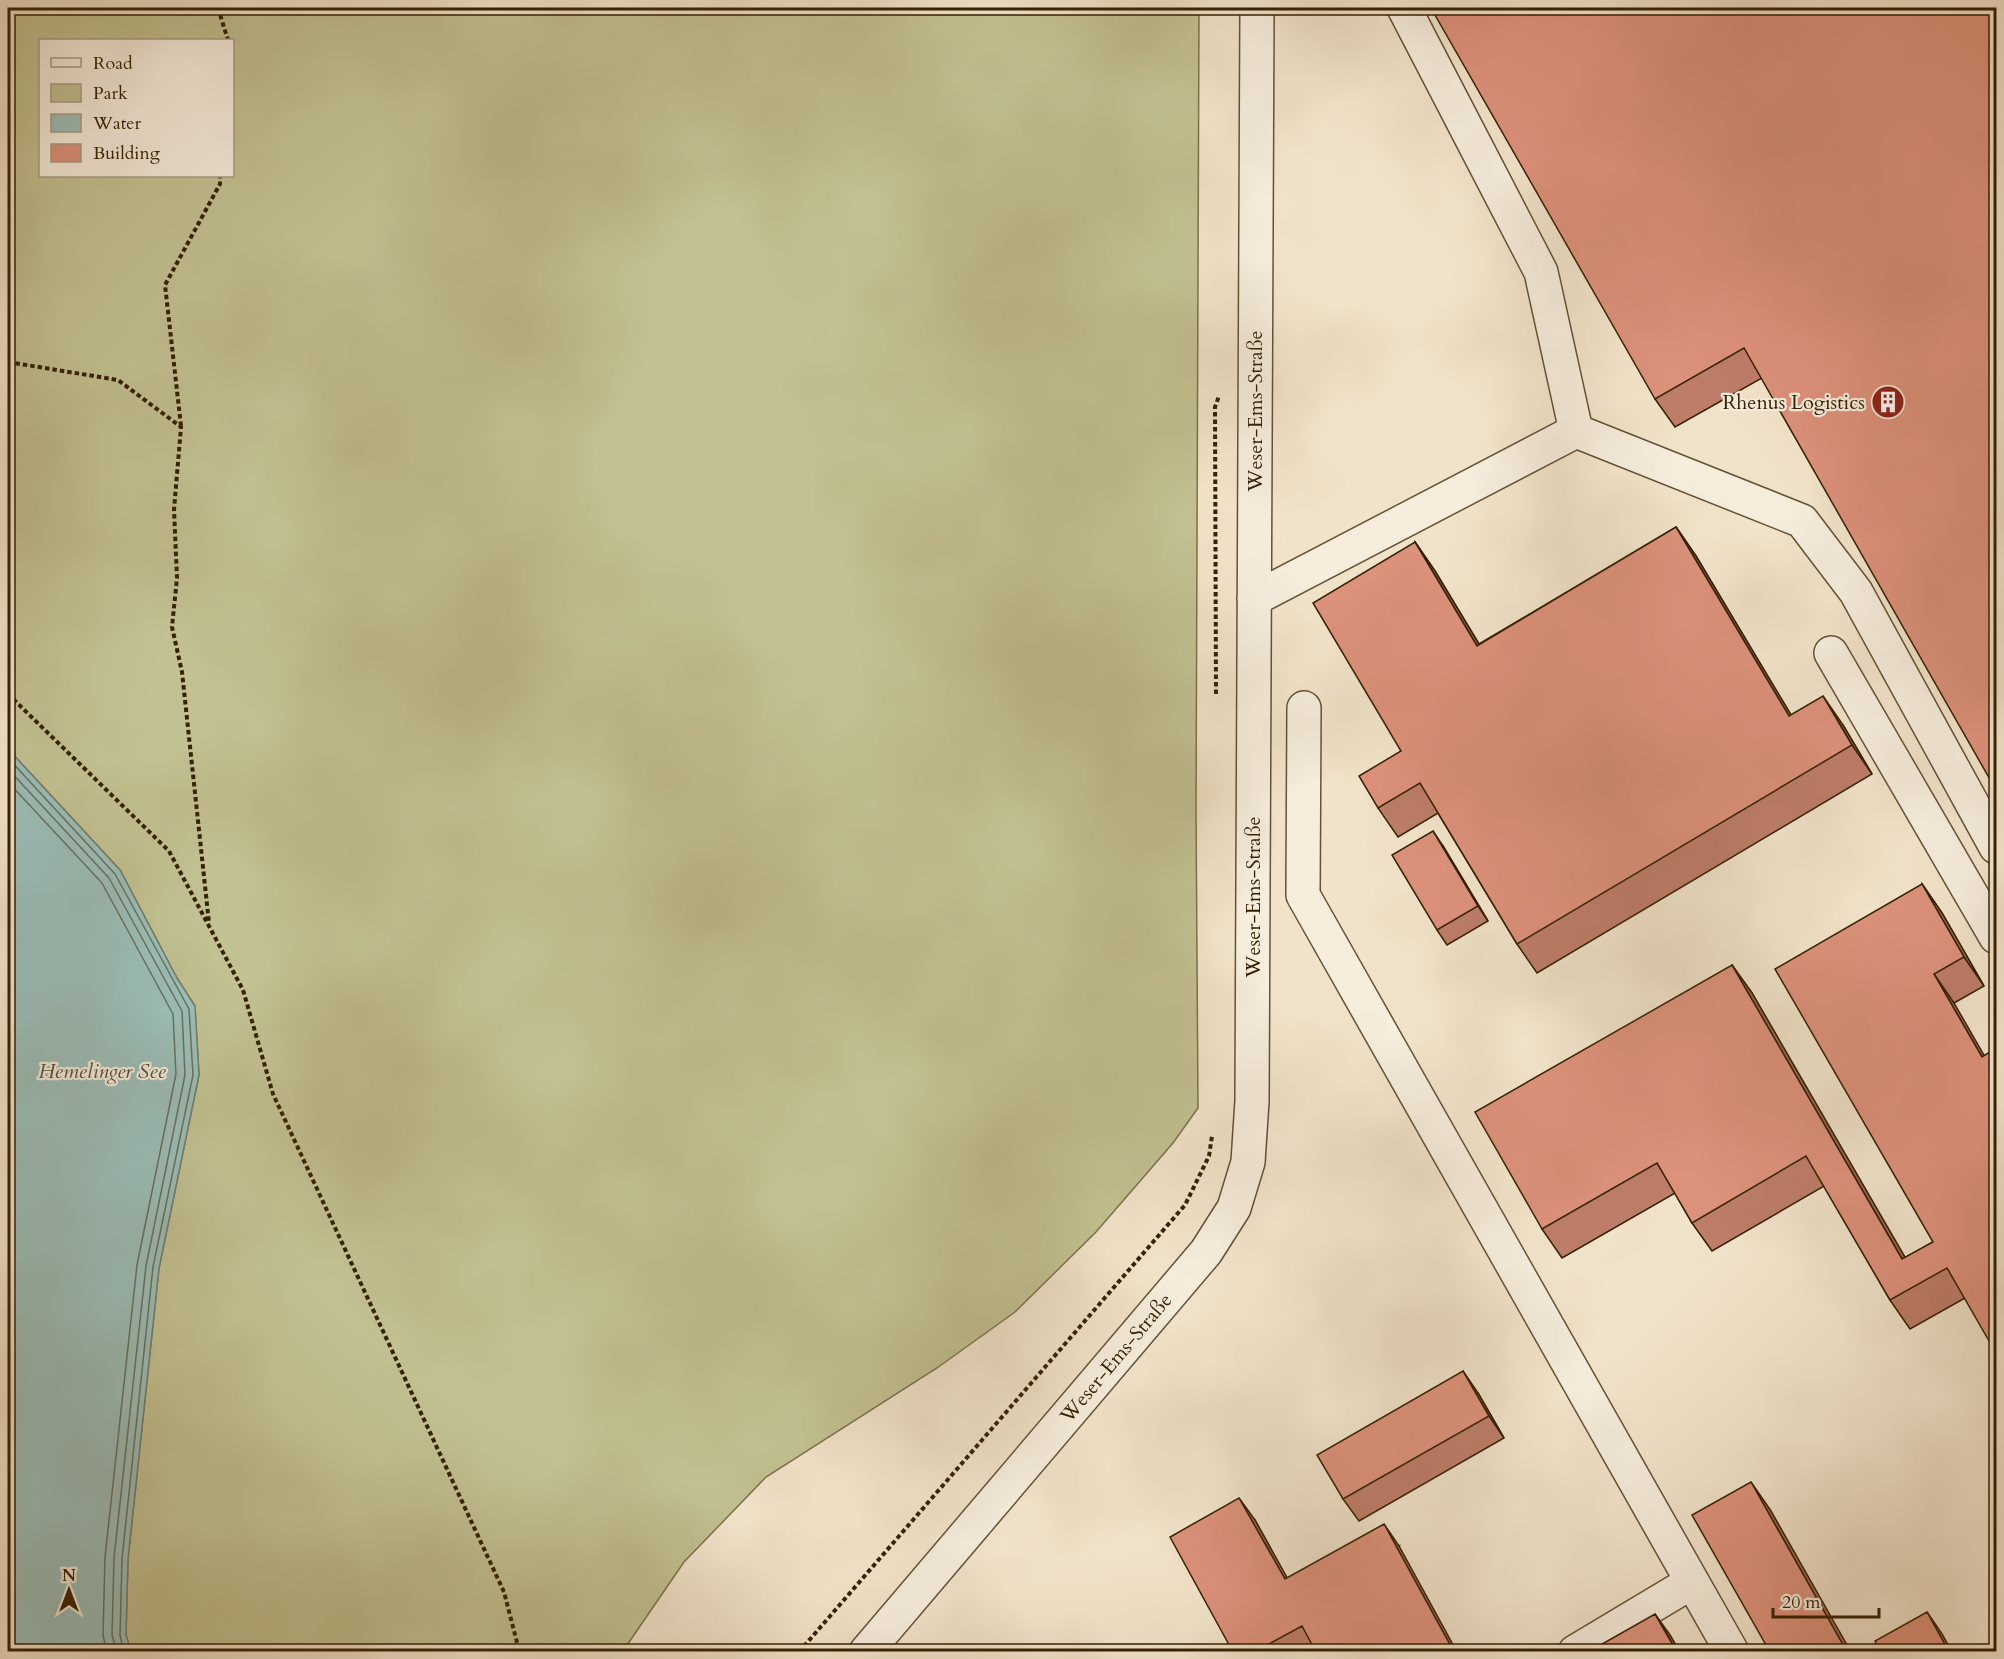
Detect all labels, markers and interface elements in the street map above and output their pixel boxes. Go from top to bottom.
legend [39,39,234,177]
text: Road [93,51,133,76]
text: Park [93,81,128,106]
text: Water [92,111,142,136]
text: Building [93,141,161,166]
street label: Weser-Ems-Straße [1242,330,1269,493]
building icon: Rhenus Logistics [1870,384,1906,420]
place label: Rhenus Logistics [1722,389,1865,416]
street label: Weser-Ems-Straße [1240,816,1267,979]
water label: Hemelinger See [38,1057,167,1086]
street label: Weser-Ems-Straße [1053,1288,1178,1429]
north arrow [39,1560,99,1620]
text: N [62,1565,76,1587]
scale bar [1773,1581,1880,1619]
text: 20 m [1782,1590,1821,1615]

